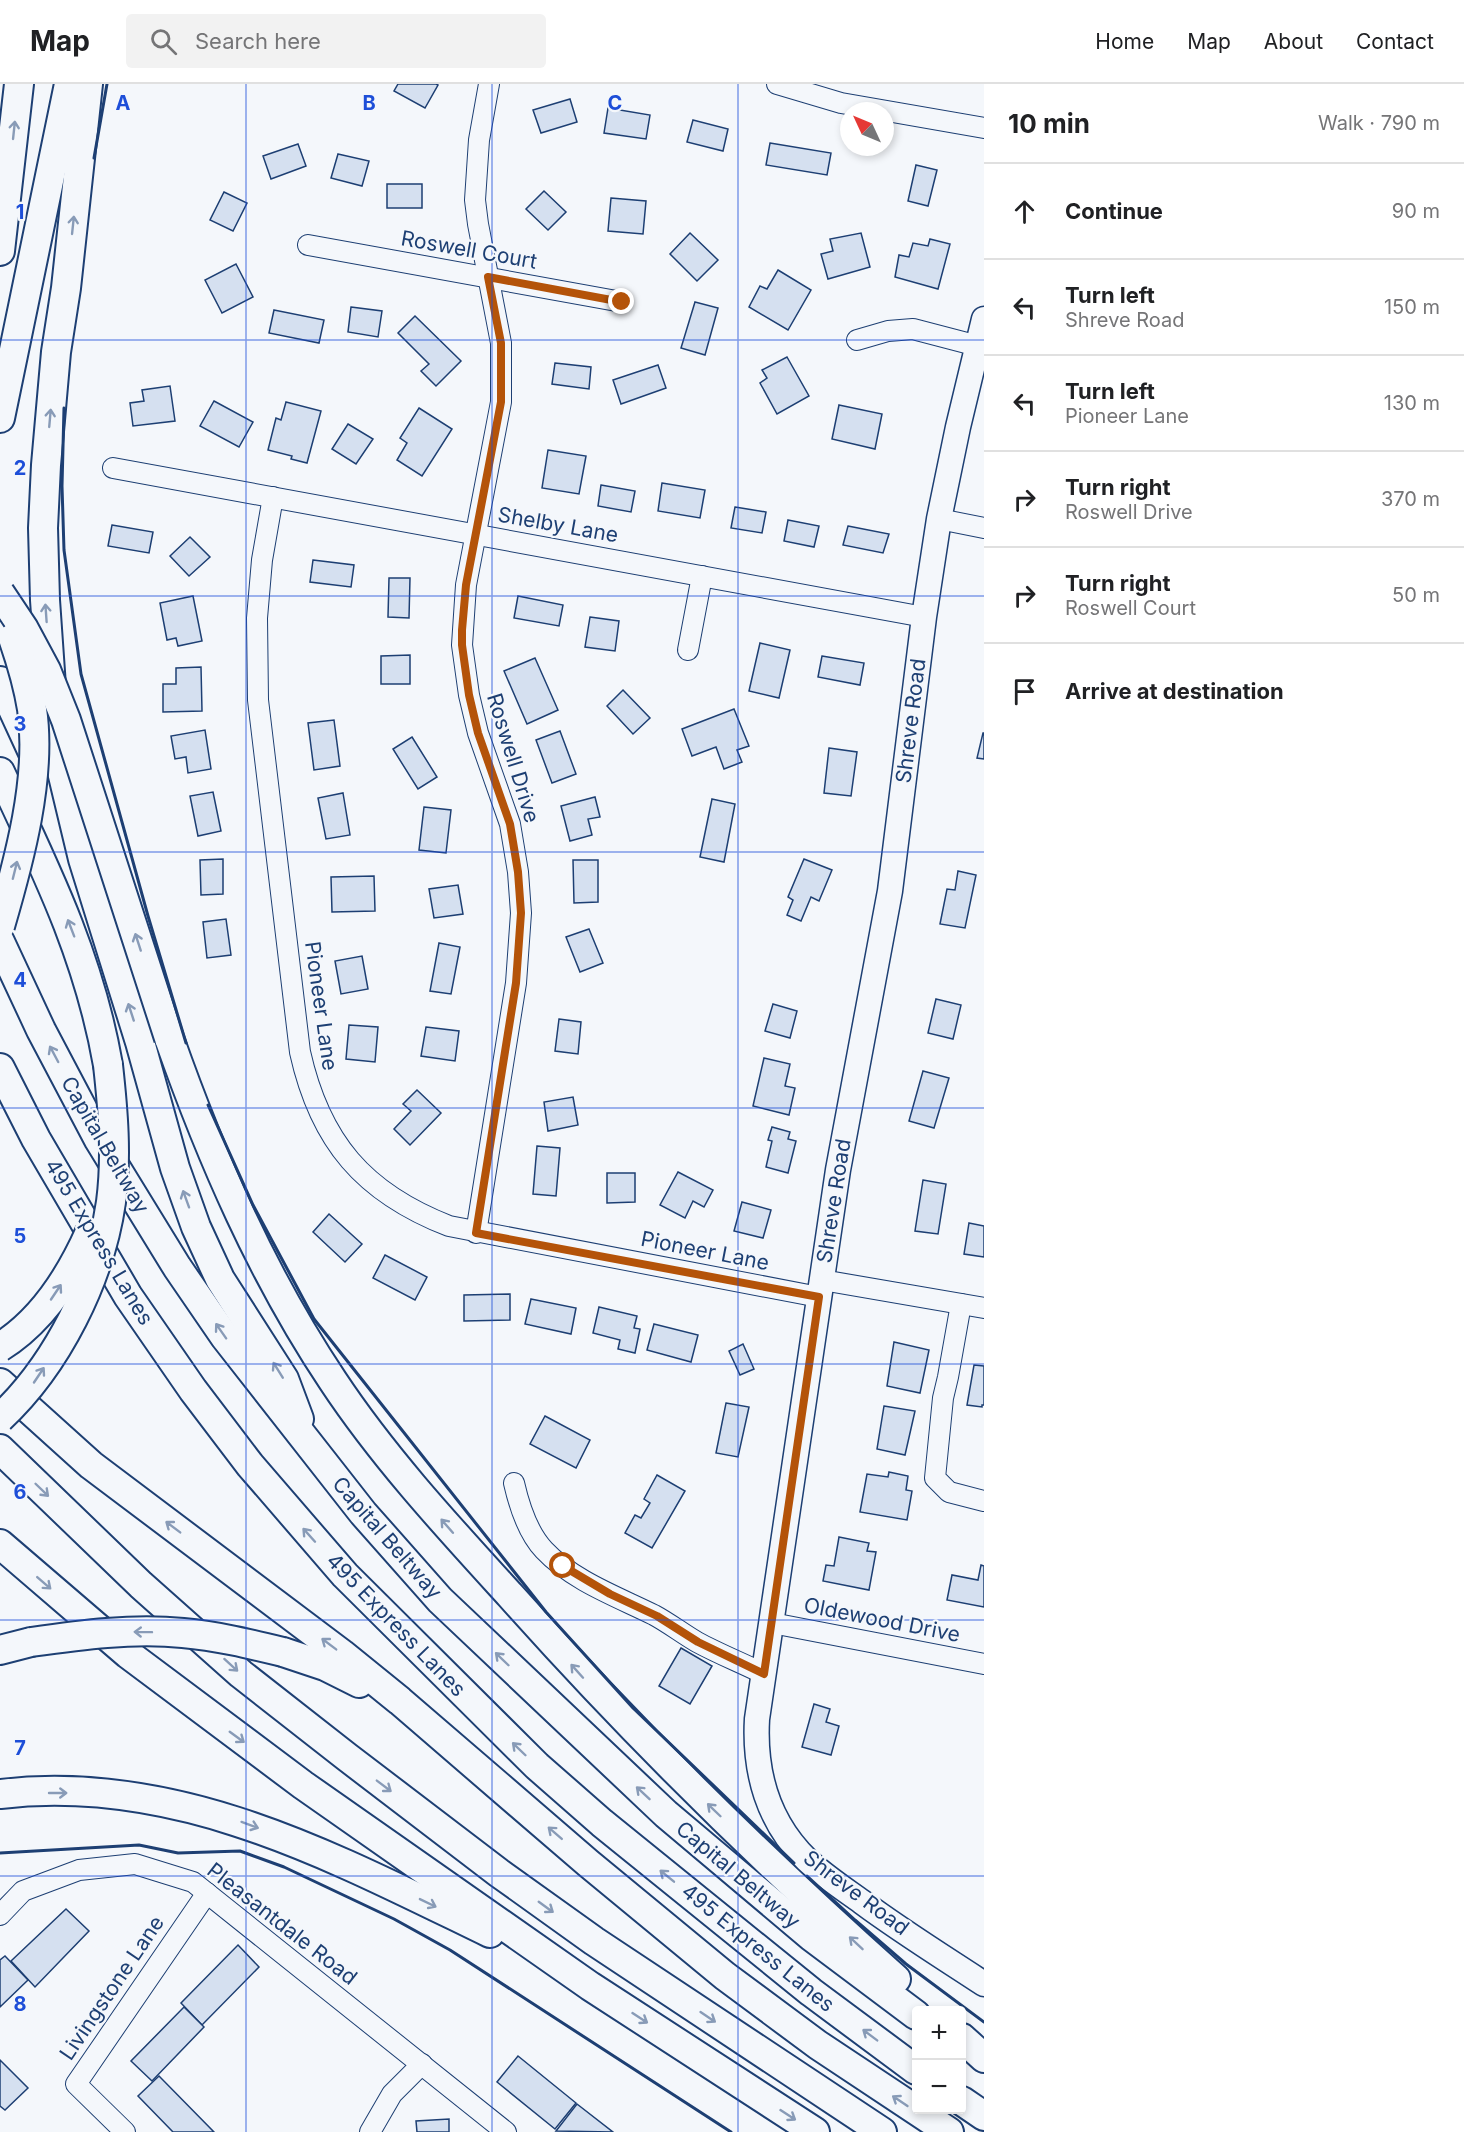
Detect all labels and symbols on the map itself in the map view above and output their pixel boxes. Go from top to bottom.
text: A [116,91,131,115]
text: B [362,91,376,115]
text: C [608,91,622,115]
north arrow [840,102,894,156]
one-way arrow [8,121,19,141]
text: 1 [16,200,24,224]
one-way arrow [68,215,79,235]
street label: Roswell Court [399,225,539,274]
route end [608,288,634,314]
one-way arrow [44,409,55,429]
text: 2 [14,456,26,480]
street label: Shelby Lane [496,502,620,547]
one-way arrow [40,604,51,623]
street label: Shreve Road [890,657,931,785]
street label: Roswell Drive [482,690,545,826]
text: 3 [14,712,26,736]
one-way arrow [9,860,21,879]
one-way arrow [64,919,75,937]
one-way arrow [131,933,142,952]
street label: Pioneer Lane [300,940,343,1072]
text: 4 [13,968,27,992]
one-way arrow [125,1003,136,1022]
one-way arrow [48,1046,60,1063]
street label: Capital Beltway [56,1072,155,1218]
street label: Shreve Road [811,1137,856,1265]
street label: 495 Express Lanes [40,1154,159,1329]
one-way arrow [180,1190,191,1209]
text: 5 [14,1224,26,1248]
street label: Pioneer Lane [639,1226,771,1275]
one-way arrow [50,1284,62,1301]
one-way arrow [215,1323,227,1339]
one-way arrow [272,1362,284,1379]
one-way arrow [32,1366,45,1383]
street label: Capital Beltway [327,1471,447,1604]
text: 6 [14,1480,27,1504]
one-way arrow [35,1482,50,1497]
one-way arrow [440,1519,454,1534]
one-way arrow [165,1521,181,1533]
one-way arrow [302,1528,316,1543]
street label: 495 Express Lanes [322,1548,471,1701]
route start [549,1552,575,1578]
one-way arrow [36,1576,51,1590]
street label: Oldewood Drive [802,1592,962,1647]
one-way arrow [133,1626,153,1637]
one-way arrow [321,1638,337,1651]
one-way arrow [494,1652,509,1666]
one-way arrow [223,1658,238,1672]
one-way arrow [570,1664,584,1679]
one-way arrow [229,1730,245,1743]
text: 7 [14,1736,26,1760]
one-way arrow [512,1742,527,1756]
one-way arrow [376,1779,392,1792]
one-way arrow [636,1786,651,1800]
one-way arrow [48,1787,68,1799]
one-way arrow [706,1803,721,1817]
street label: Capital Beltway [671,1816,805,1934]
one-way arrow [240,1821,258,1832]
one-way arrow [547,1827,563,1840]
street label: Shreve Road [799,1845,914,1940]
street label: Pleasantdale Road [202,1857,362,1990]
one-way arrow [659,1869,675,1882]
street label: 495 Express Lanes [677,1878,840,2017]
one-way arrow [419,1898,437,1910]
one-way arrow [538,1901,554,1914]
street label: Livingstone Lane [54,1911,169,2064]
one-way arrow [849,1937,864,1951]
text: 8 [13,1992,27,2016]
one-way arrow [699,2011,716,2023]
one-way arrow [631,2012,647,2024]
one-way arrow [862,2029,878,2042]
one-way arrow [892,2095,908,2107]
one-way arrow [779,2109,796,2121]

